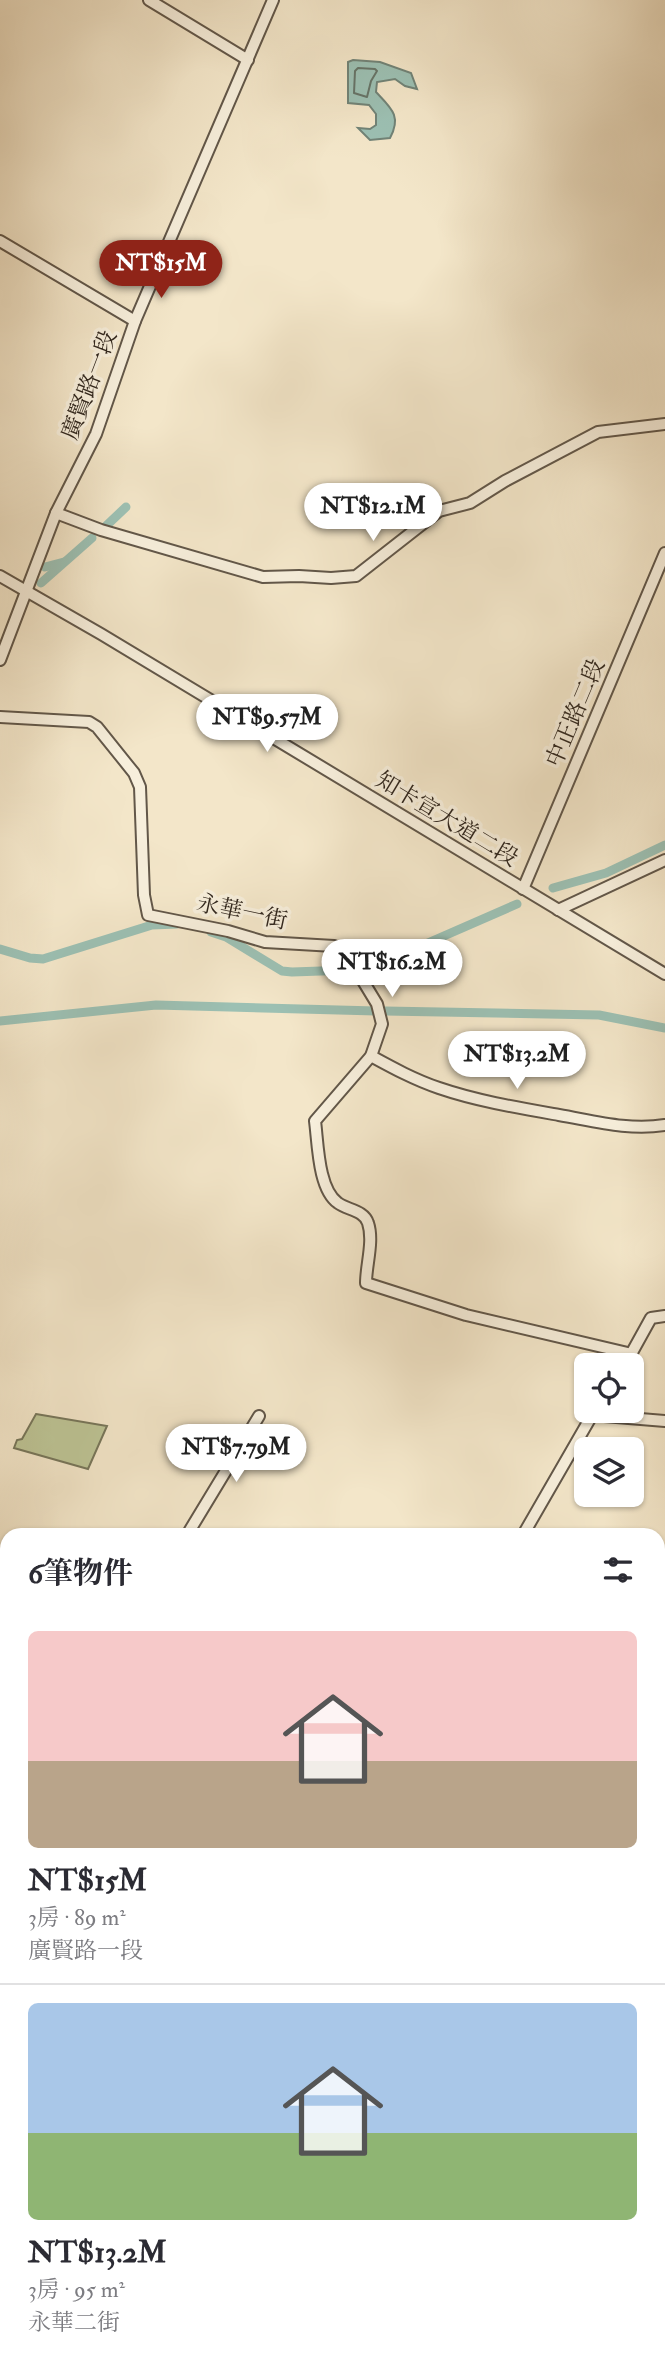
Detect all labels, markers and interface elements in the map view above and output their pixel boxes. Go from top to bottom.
pin: NT$15M [104,240,218,300]
text: NT$15M [115,248,207,277]
street label: 廣賢路一段 [55,326,123,444]
pin: NT$12.1M [301,484,445,543]
text: NT$12.1M [320,491,426,520]
street label: 中正路二段 [539,654,611,772]
pin: NT$9.57M [195,694,339,754]
text: NT$9.57M [212,702,322,731]
street label: 知卡宣大道二段 [371,765,523,873]
street label: 永華一街 [194,888,290,936]
pin: NT$16.2M [320,940,464,999]
text: NT$16.2M [338,947,446,976]
pin: NT$13.2M [445,1032,589,1091]
text: NT$13.2M [464,1039,570,1068]
map controls [574,1353,644,1507]
button: locate [574,1353,644,1423]
pin: NT$7.79M [164,1424,308,1484]
text: NT$7.79M [181,1432,291,1461]
button: layers [574,1437,644,1507]
icon: filters [599,1551,637,1589]
text: 6筆物件 [28,1555,133,1592]
icon: home [270,1676,396,1802]
text: NT$15M [28,1862,147,1899]
text: 3房 · 89 m² [28,1903,126,1932]
text: 廣賢路一段 [28,1936,143,1965]
icon: home [270,2048,396,2174]
text: NT$13.2M [28,2234,167,2271]
text: 3房 · 95 m² [28,2275,125,2304]
text: 永華二街 [28,2308,120,2337]

